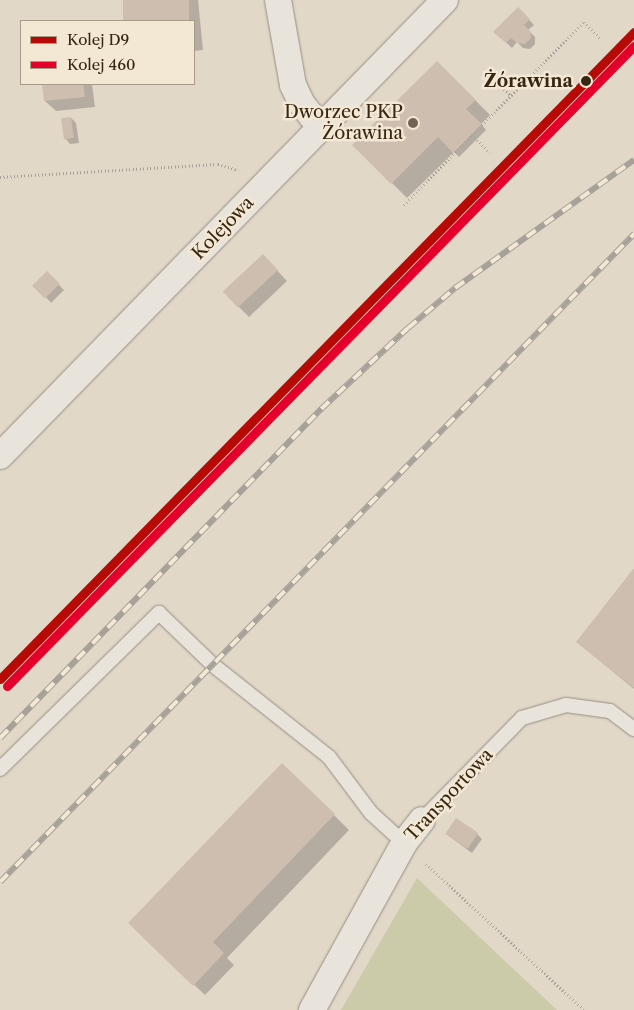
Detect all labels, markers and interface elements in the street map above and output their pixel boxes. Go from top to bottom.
legend [20,20,195,85]
text: Kolej D9 [67,30,129,49]
text: Kolej 460 [67,55,135,74]
place label: Żórawina [484,70,573,92]
marker: Żórawina [577,72,595,90]
place label: Dworzec PKP Żórawina [284,102,403,144]
marker: Dworzec PKP Żórawina [407,117,419,129]
street label: Kolejowa [188,192,258,264]
street label: Transportowa [401,744,497,846]

